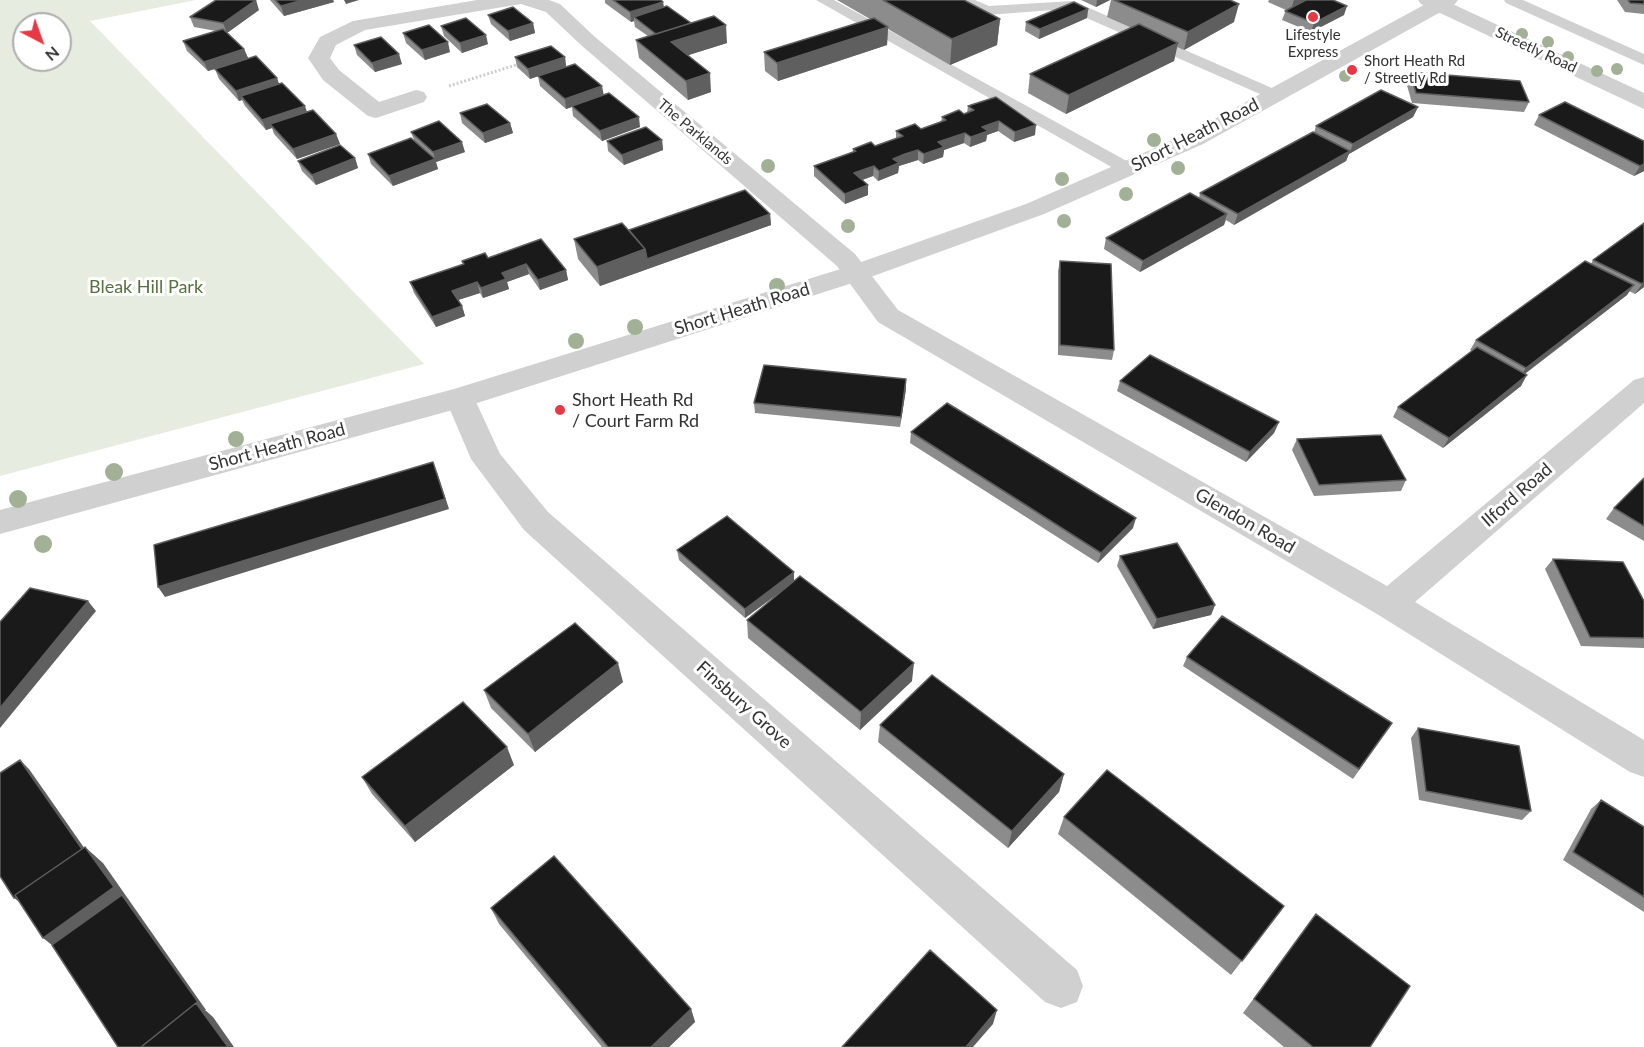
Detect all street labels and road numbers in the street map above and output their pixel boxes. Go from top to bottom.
street label: Streetly Road [1492,23,1580,77]
street label: Short Heath Road [1128,94,1262,176]
street label: The Parklands [654,95,736,169]
street label: Short Heath Road [672,278,812,340]
street label: Short Heath Road [206,418,348,476]
street label: Ilford Road [1477,459,1557,531]
street label: Glendon Road [1191,484,1299,558]
street label: Finsbury Grove [692,657,796,753]

